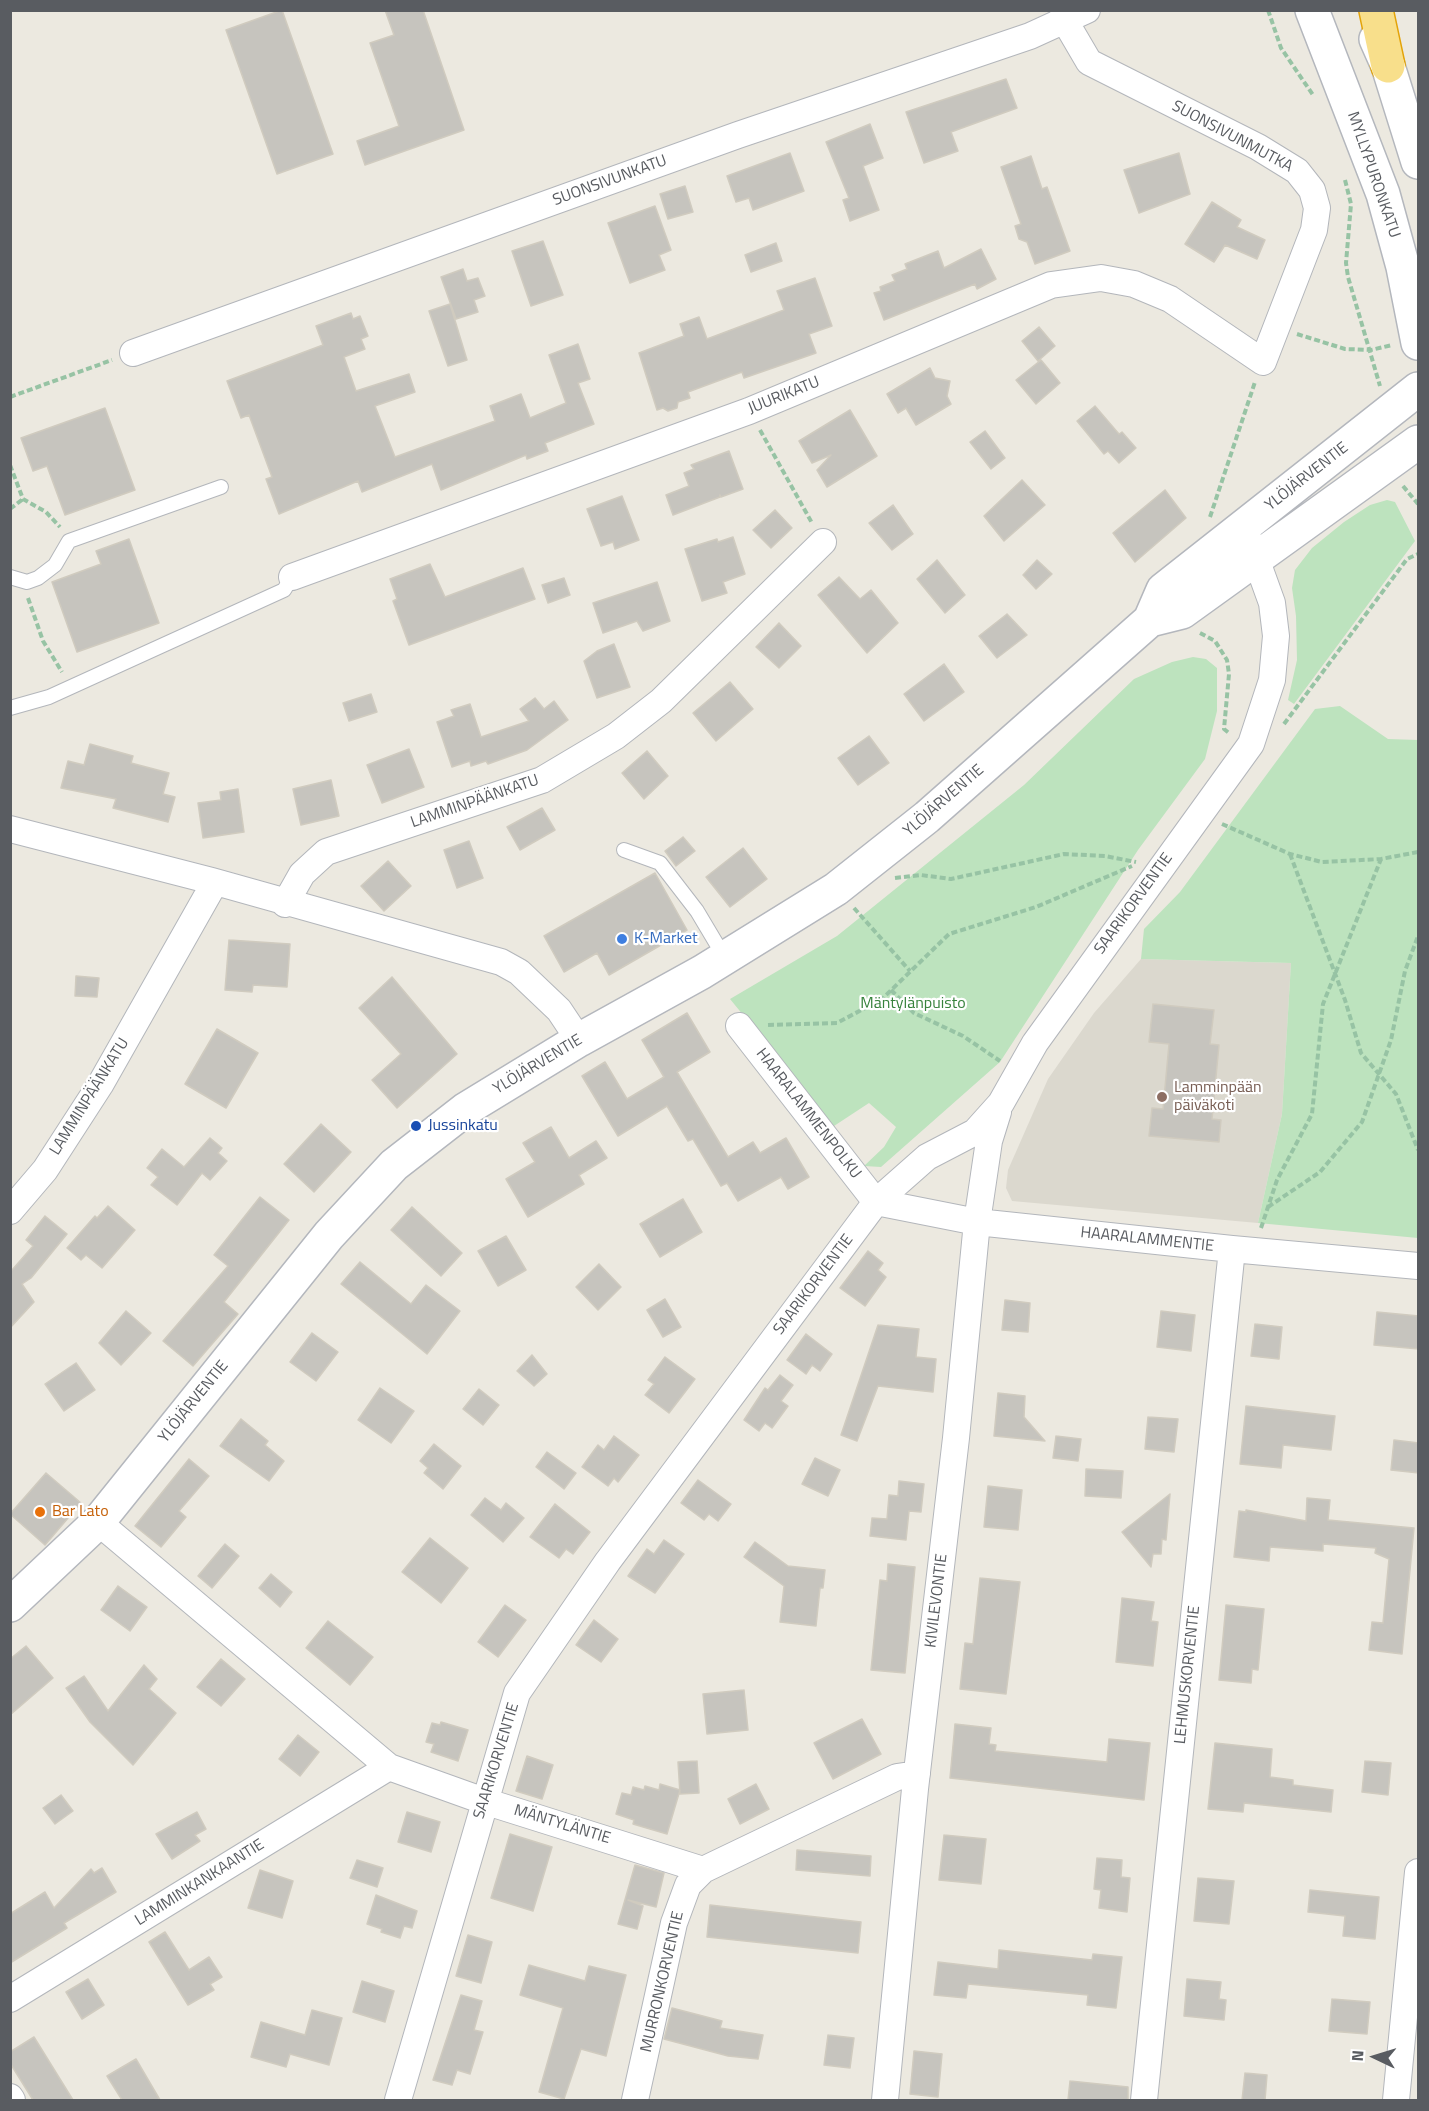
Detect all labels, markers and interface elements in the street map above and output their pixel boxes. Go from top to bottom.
street label: SUONSIVUNMUTKA [1168,97,1296,177]
street label: MYLLYPURONKATU [1342,109,1404,241]
street label: SUONSIVUNKATU [550,151,670,211]
street label: JUURIKATU [745,373,823,419]
street label: YLÖJÄRVENTIE [1262,439,1352,515]
street label: YLÖJÄRVENTIE [900,761,988,841]
street label: LAMMINPÄÄNKATU [408,771,542,833]
street label: SAARIKORVENTIE [1091,850,1177,958]
place label: K-Market [634,929,698,949]
marker: K-Market [615,932,629,946]
park label: Mäntylänpuisto [860,994,966,1014]
street label: YLÖJÄRVENTIE [490,1031,586,1099]
street label: LAMMINPÄÄNKATU [46,1035,134,1159]
street label: HAARALAMMENPOLKU [751,1045,865,1183]
place label: Lamminpään päiväkoti [1174,1078,1262,1116]
marker: Lamminpään päiväkoti [1155,1090,1169,1104]
place label: Jussinkatu [428,1116,498,1136]
marker: Jussinkatu [409,1119,423,1133]
street label: HAARALAMMENTIE [1079,1223,1215,1257]
street label: SAARIKORVENTIE [770,1231,858,1339]
street label: YLÖJÄRVENTIE [155,1357,233,1447]
place label: Bar Lato [52,1502,109,1522]
marker: Bar Lato [33,1505,47,1519]
street label: KIVILEVONTIE [922,1553,952,1649]
street label: LEHMUSKORVENTIE [1171,1605,1205,1745]
street label: SAARIKORVENTIE [470,1701,524,1821]
street label: MÄNTYLÄNTIE [511,1801,613,1849]
street label: LAMMINKANKAANTIE [132,1836,268,1930]
street label: MURRONKORVENTIE [637,1910,689,2054]
north arrow [1345,2027,1405,2087]
text: N [1345,2049,1369,2062]

